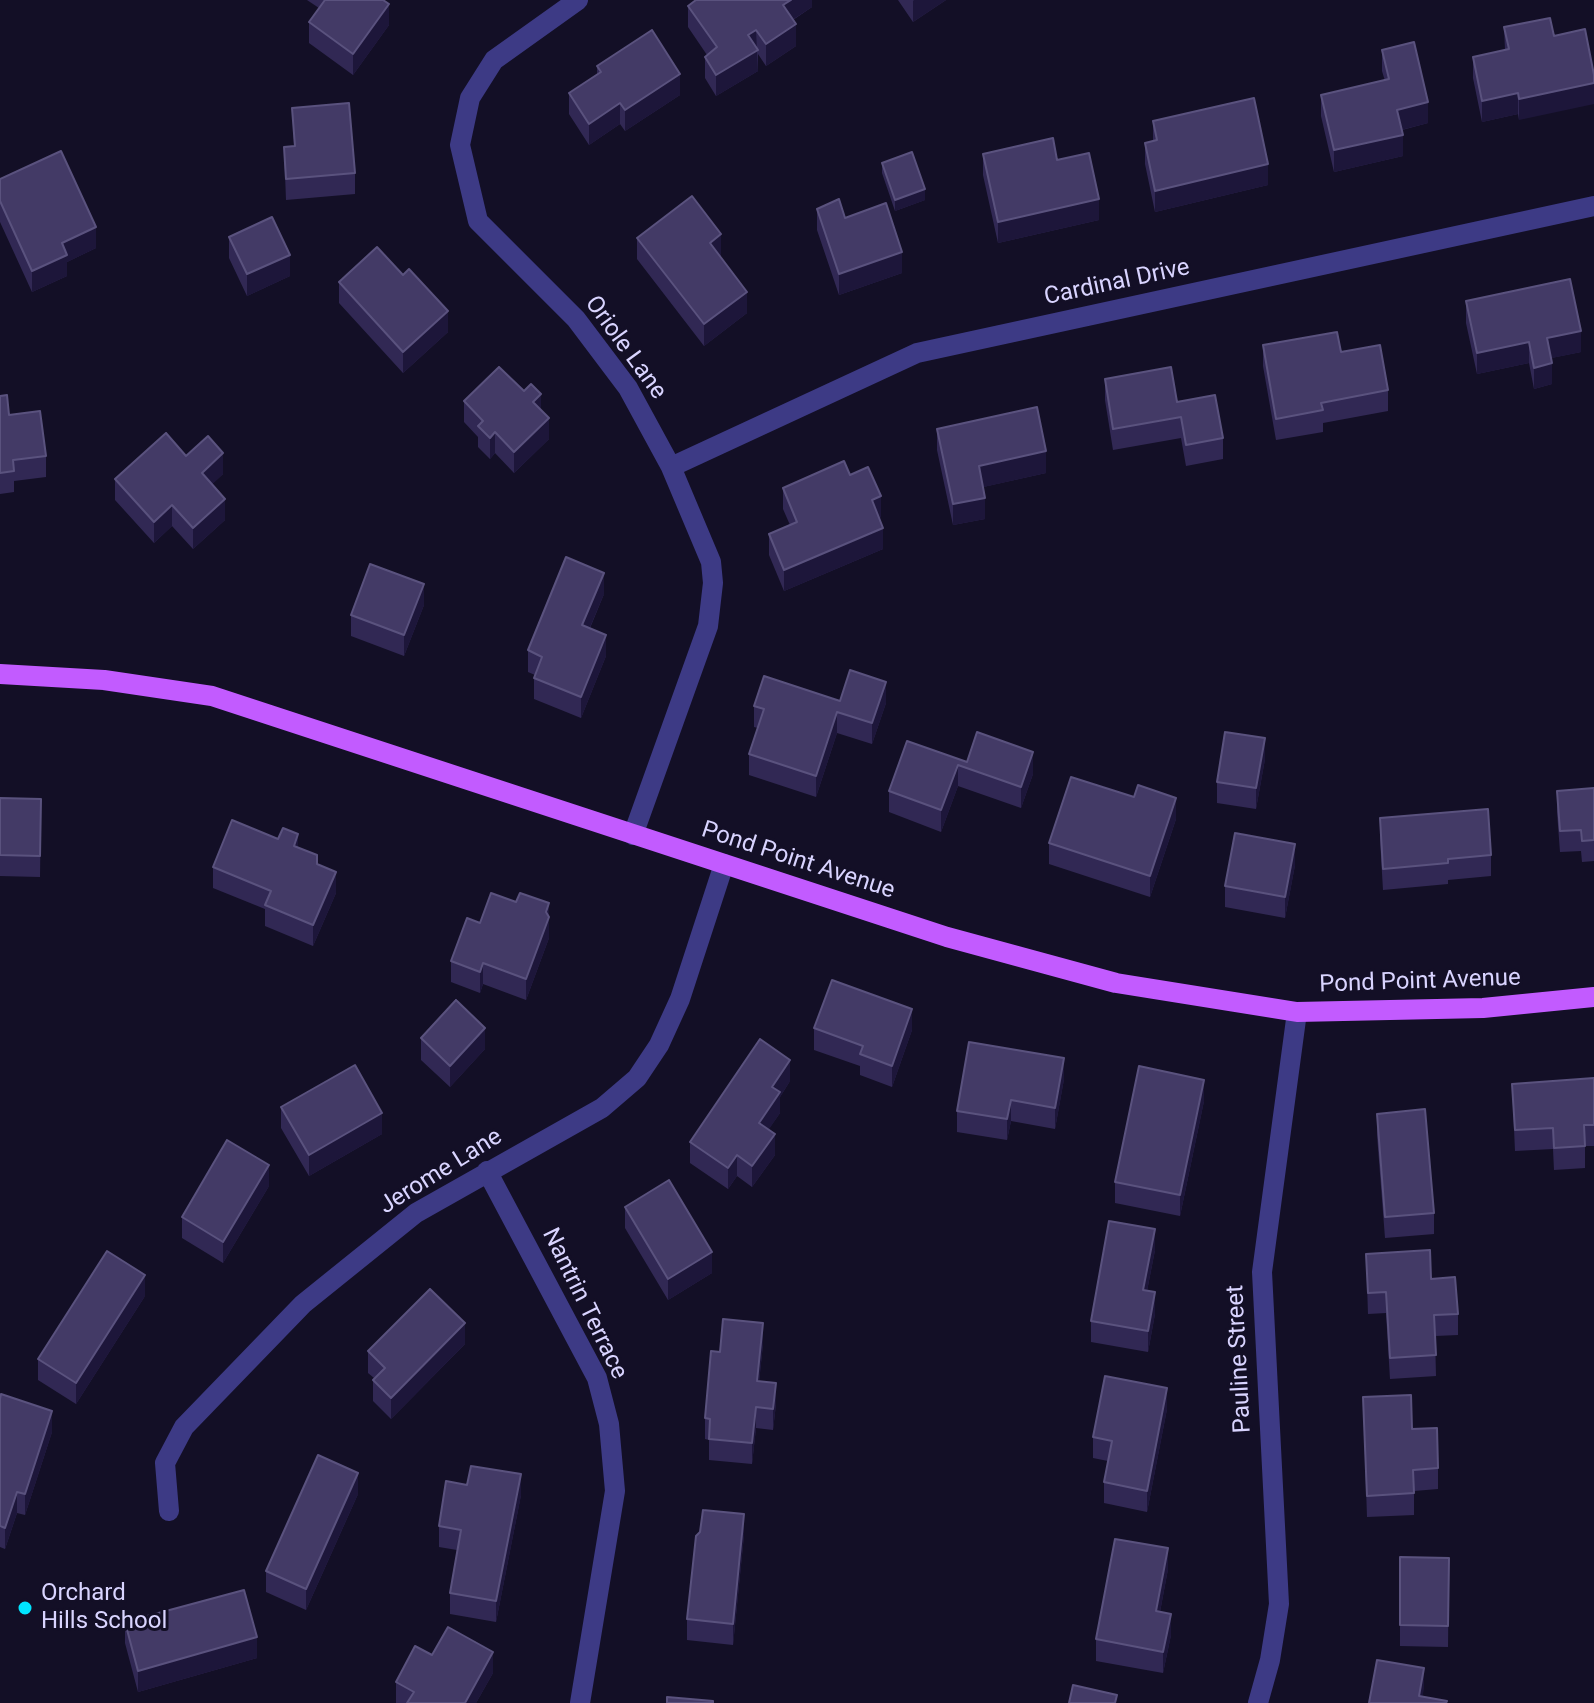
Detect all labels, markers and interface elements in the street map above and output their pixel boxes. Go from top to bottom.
street label: Cardinal Drive [1042,254,1192,312]
street label: Oriole Lane [578,291,672,405]
street label: Pond Point Avenue [698,816,898,906]
street label: Pond Point Avenue [1319,964,1521,1000]
street label: Jerome Lane [374,1123,508,1221]
street label: Nantrin Terrace [535,1224,633,1384]
street label: Pauline Street [1222,1284,1258,1434]
place label: Orchard Hills School [41,1580,167,1636]
marker: Orchard Hills School [16,1599,34,1617]

